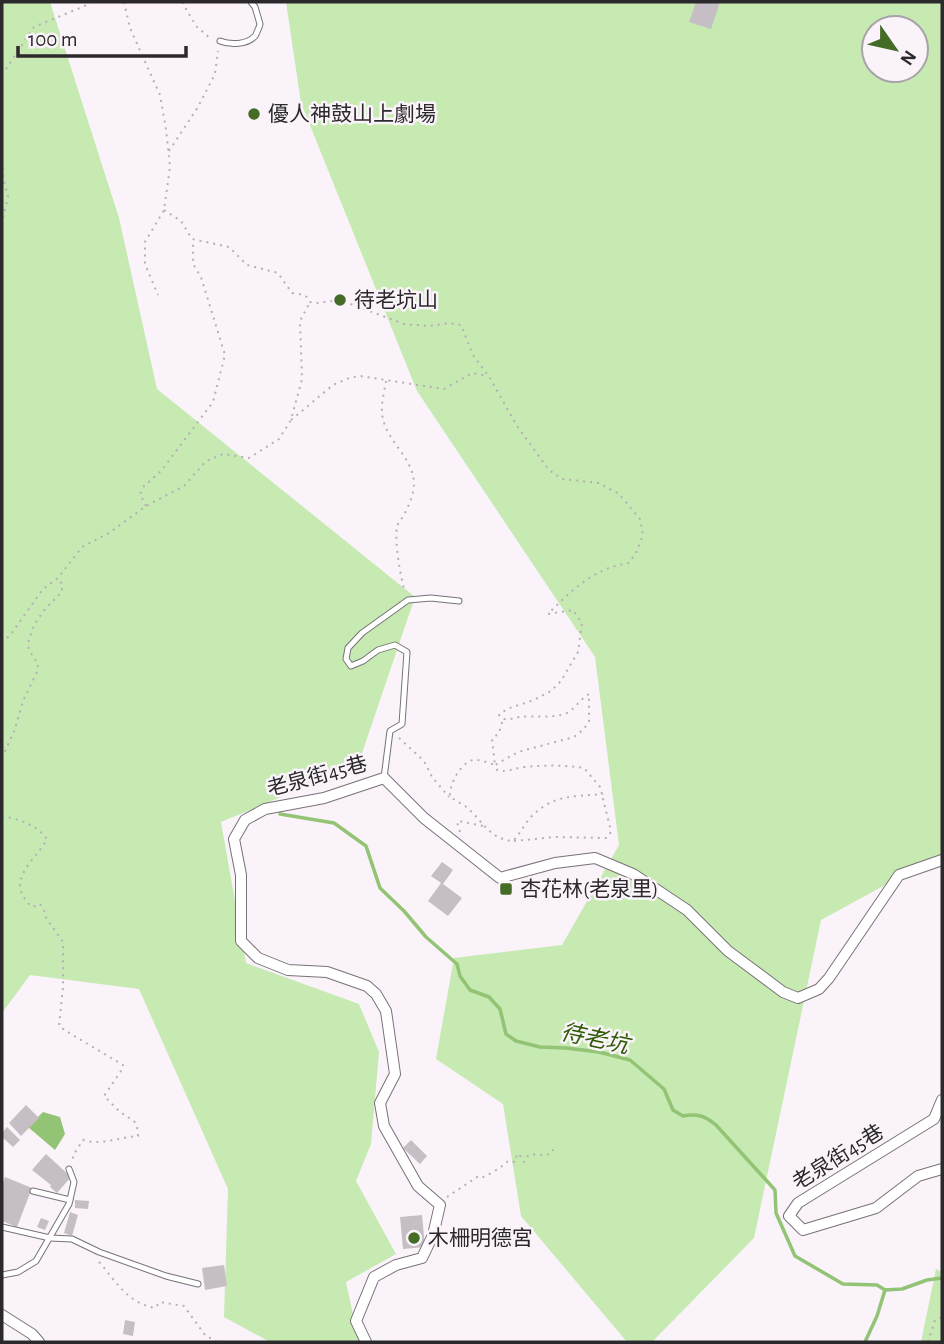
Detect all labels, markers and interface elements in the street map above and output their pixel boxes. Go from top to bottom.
scale bar [18,14,186,58]
north arrow [860,14,930,84]
text: 100 m [28,29,78,50]
text: N [896,47,919,68]
place label: 優人神鼓山上劇場 [268,103,436,125]
marker: 優人神鼓山上劇場 [246,106,262,122]
place label: 待老坑山 [354,289,438,311]
marker: 待老坑山 [332,292,348,308]
street label: 老泉街45巷 [264,752,370,800]
place label: 杏花林(老泉里) [520,878,658,900]
marker: 杏花林(老泉里) [498,881,514,897]
water label: 待老坑 [559,1019,634,1059]
street label: 老泉街45巷 [789,1120,887,1194]
place label: 木柵明德宮 [428,1227,533,1249]
marker: 木柵明德宮 [406,1230,422,1246]

